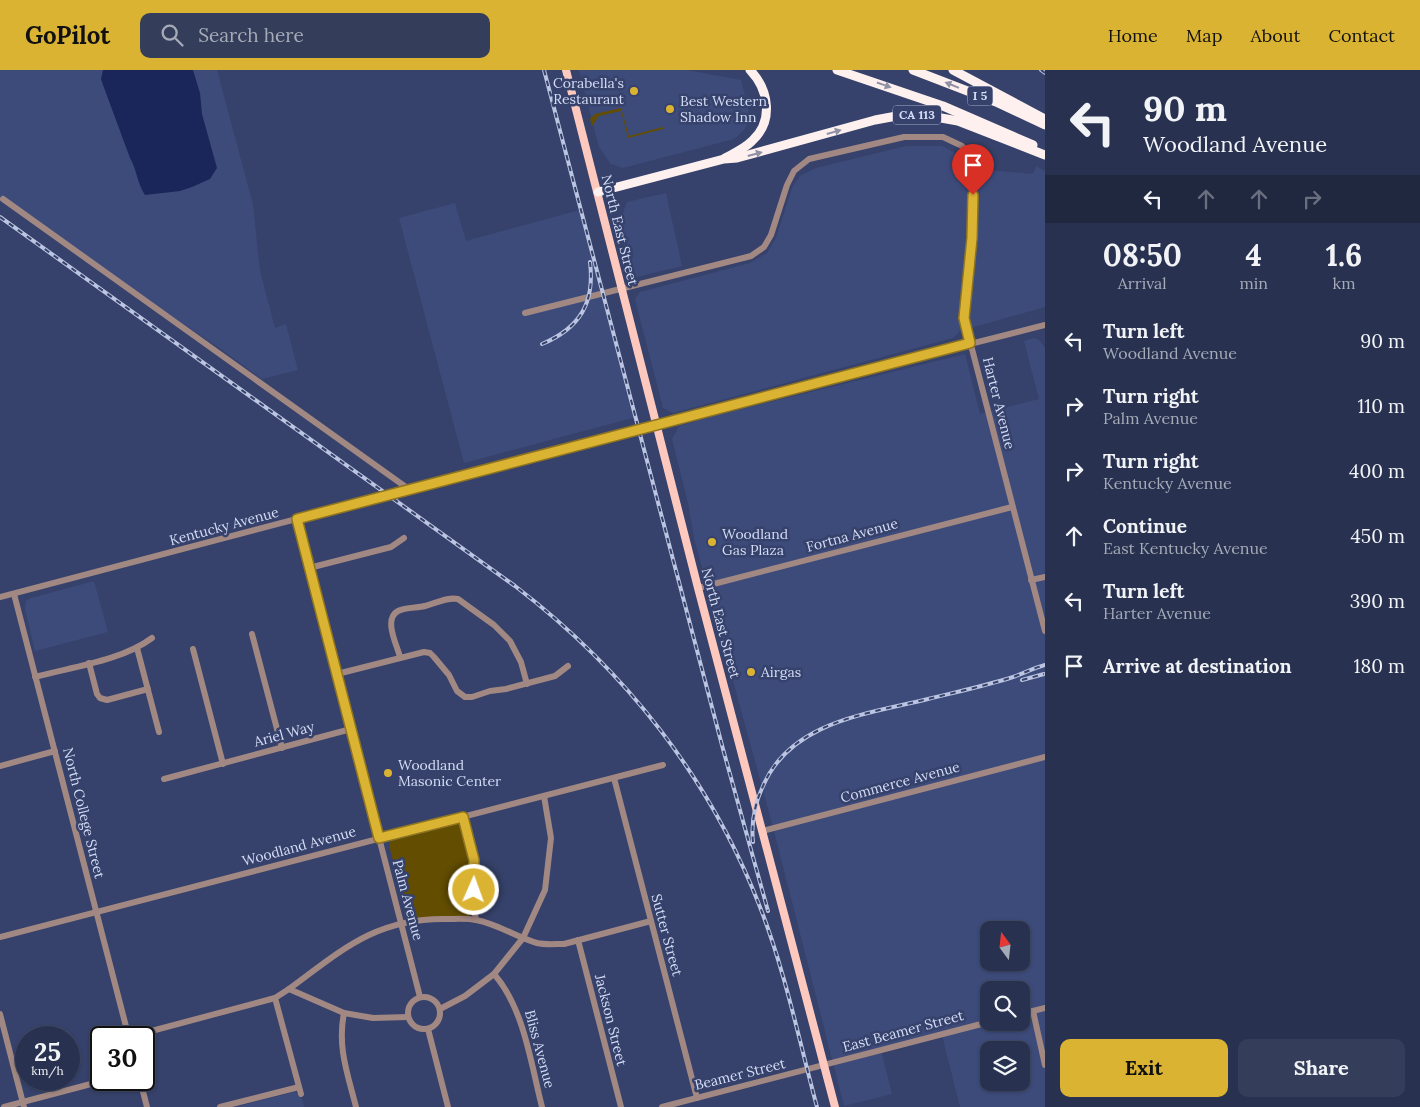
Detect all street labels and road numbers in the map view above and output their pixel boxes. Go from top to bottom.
road number: I 5 [968,86,992,106]
road number: CA 113 [893,106,941,124]
street label: North East Street [598,173,643,288]
street label: Harter Avenue [979,355,1019,451]
street label: Kentucky Avenue [167,503,281,549]
street label: Fortna Avenue [804,514,900,556]
street label: North East Street [698,566,745,681]
street label: Ariel Way [251,717,317,751]
street label: North College Street [59,746,109,881]
street label: Commerce Avenue [838,757,962,807]
street label: Woodland Avenue [240,822,358,870]
street label: Palm Avenue [389,858,428,943]
street label: Sutter Street [647,892,687,979]
street label: Jackson Street [591,971,631,1068]
street label: East Beamer Street [841,1006,966,1056]
street label: Bliss Avenue [521,1008,559,1091]
street label: Beamer Street [693,1054,788,1094]

